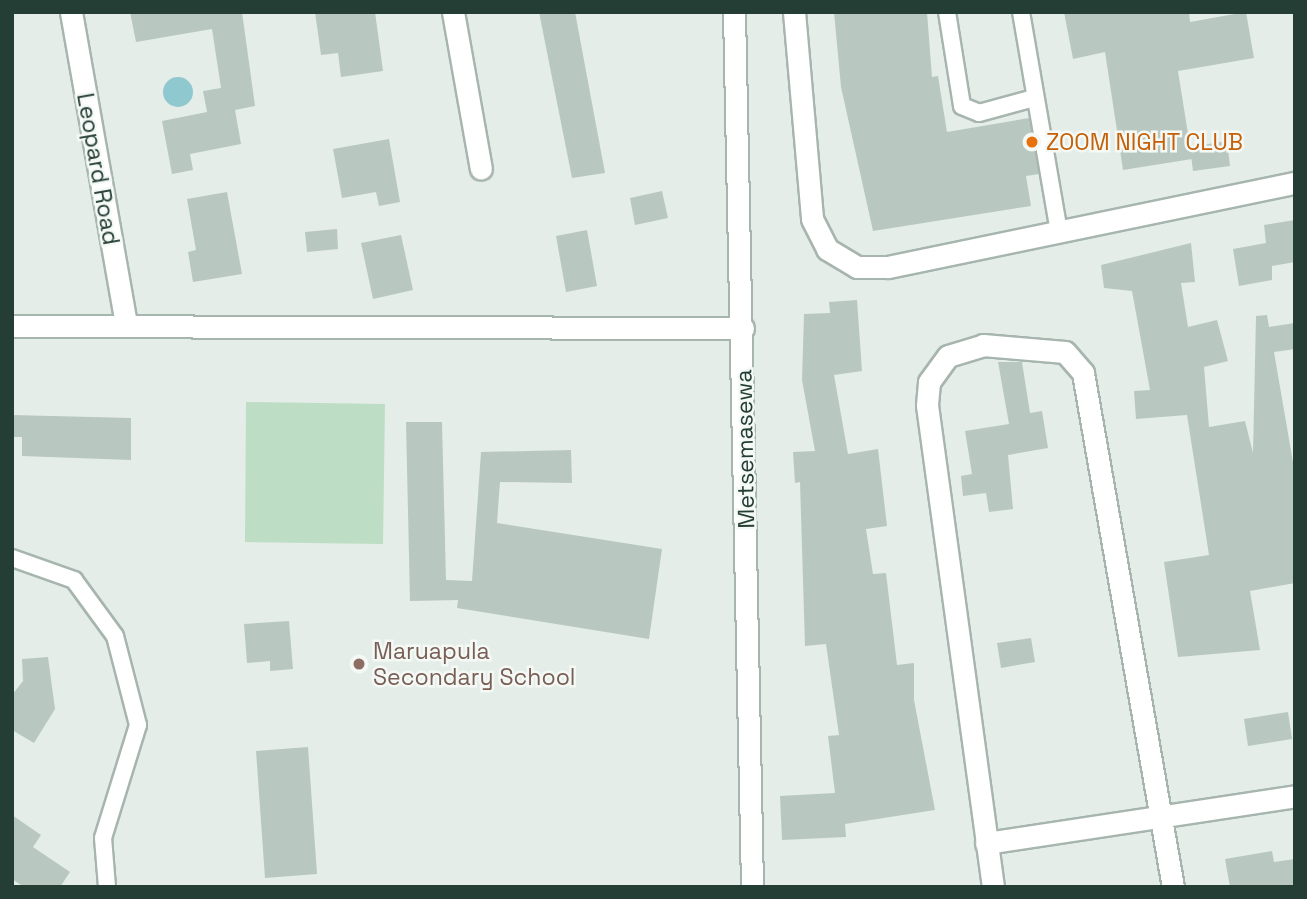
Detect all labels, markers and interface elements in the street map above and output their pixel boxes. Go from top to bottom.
street label: Leopard Road [71,91,125,247]
place label: ZOOM NIGHT CLUB [1046,128,1244,156]
marker: ZOOM NIGHT CLUB [1024,134,1040,150]
street label: Metsemasewa [730,369,760,529]
place label: Maruapula Secondary School [373,637,575,691]
marker: Maruapula Secondary School [351,656,367,672]

